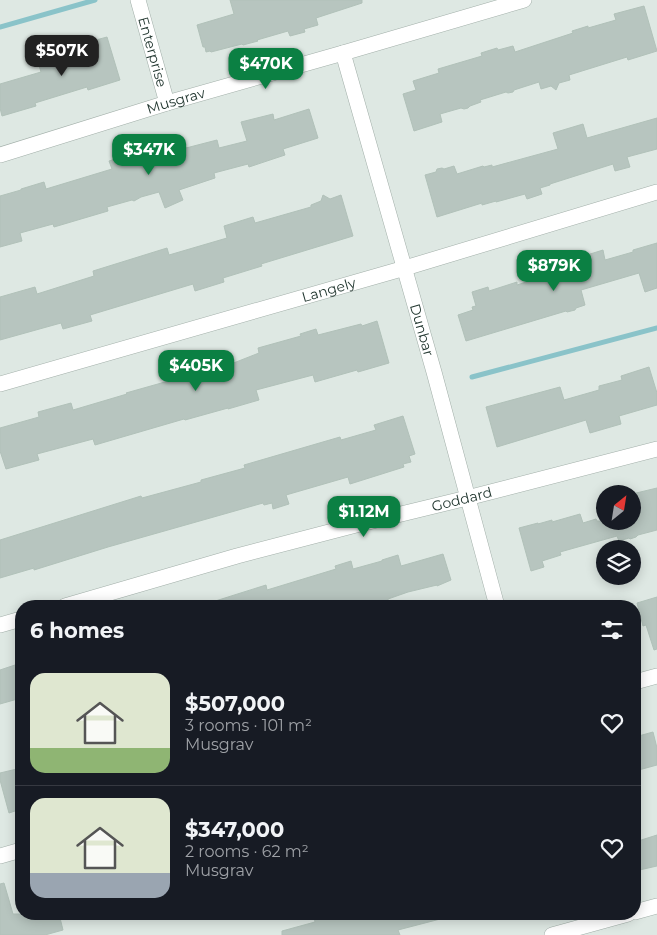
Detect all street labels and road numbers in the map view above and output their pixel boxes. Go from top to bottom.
street label: Enterprise [134,15,171,89]
street label: Musgrav [144,84,207,118]
street label: Langely [300,273,358,306]
street label: Dunbar [406,302,438,359]
street label: Goddard [430,483,494,515]

